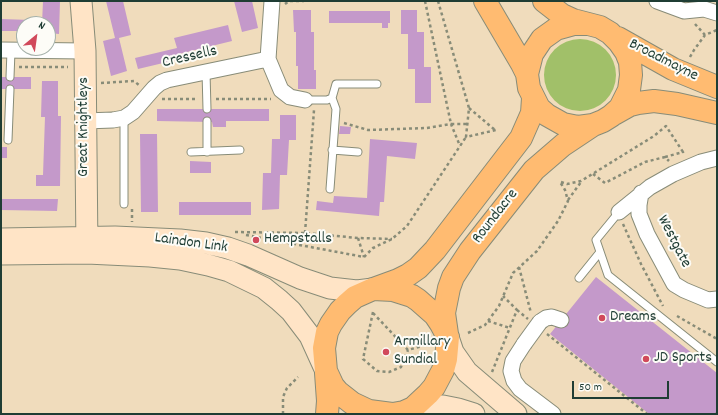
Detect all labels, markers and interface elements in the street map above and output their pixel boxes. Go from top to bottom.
north arrow [16,16,56,56]
text: N [35,18,48,35]
street label: Broadmayne [625,35,701,87]
street label: Cressells [161,42,219,74]
street label: Great Knightleys [75,77,95,177]
street label: Roundacre [469,186,523,248]
street label: Westgate [652,213,694,271]
street label: Laindon Link [153,229,229,259]
place label: Hempstalls [264,230,332,250]
marker: Hempstalls [251,235,261,245]
place label: Dreams [610,308,656,328]
marker: Dreams [597,313,607,323]
place label: Armillary Sundial [394,333,450,371]
marker: Armillary Sundial [381,347,391,357]
place label: JD Sports [654,349,712,369]
marker: JD Sports [641,354,651,364]
scale bar [574,373,671,399]
text: 50 m [579,379,602,396]

